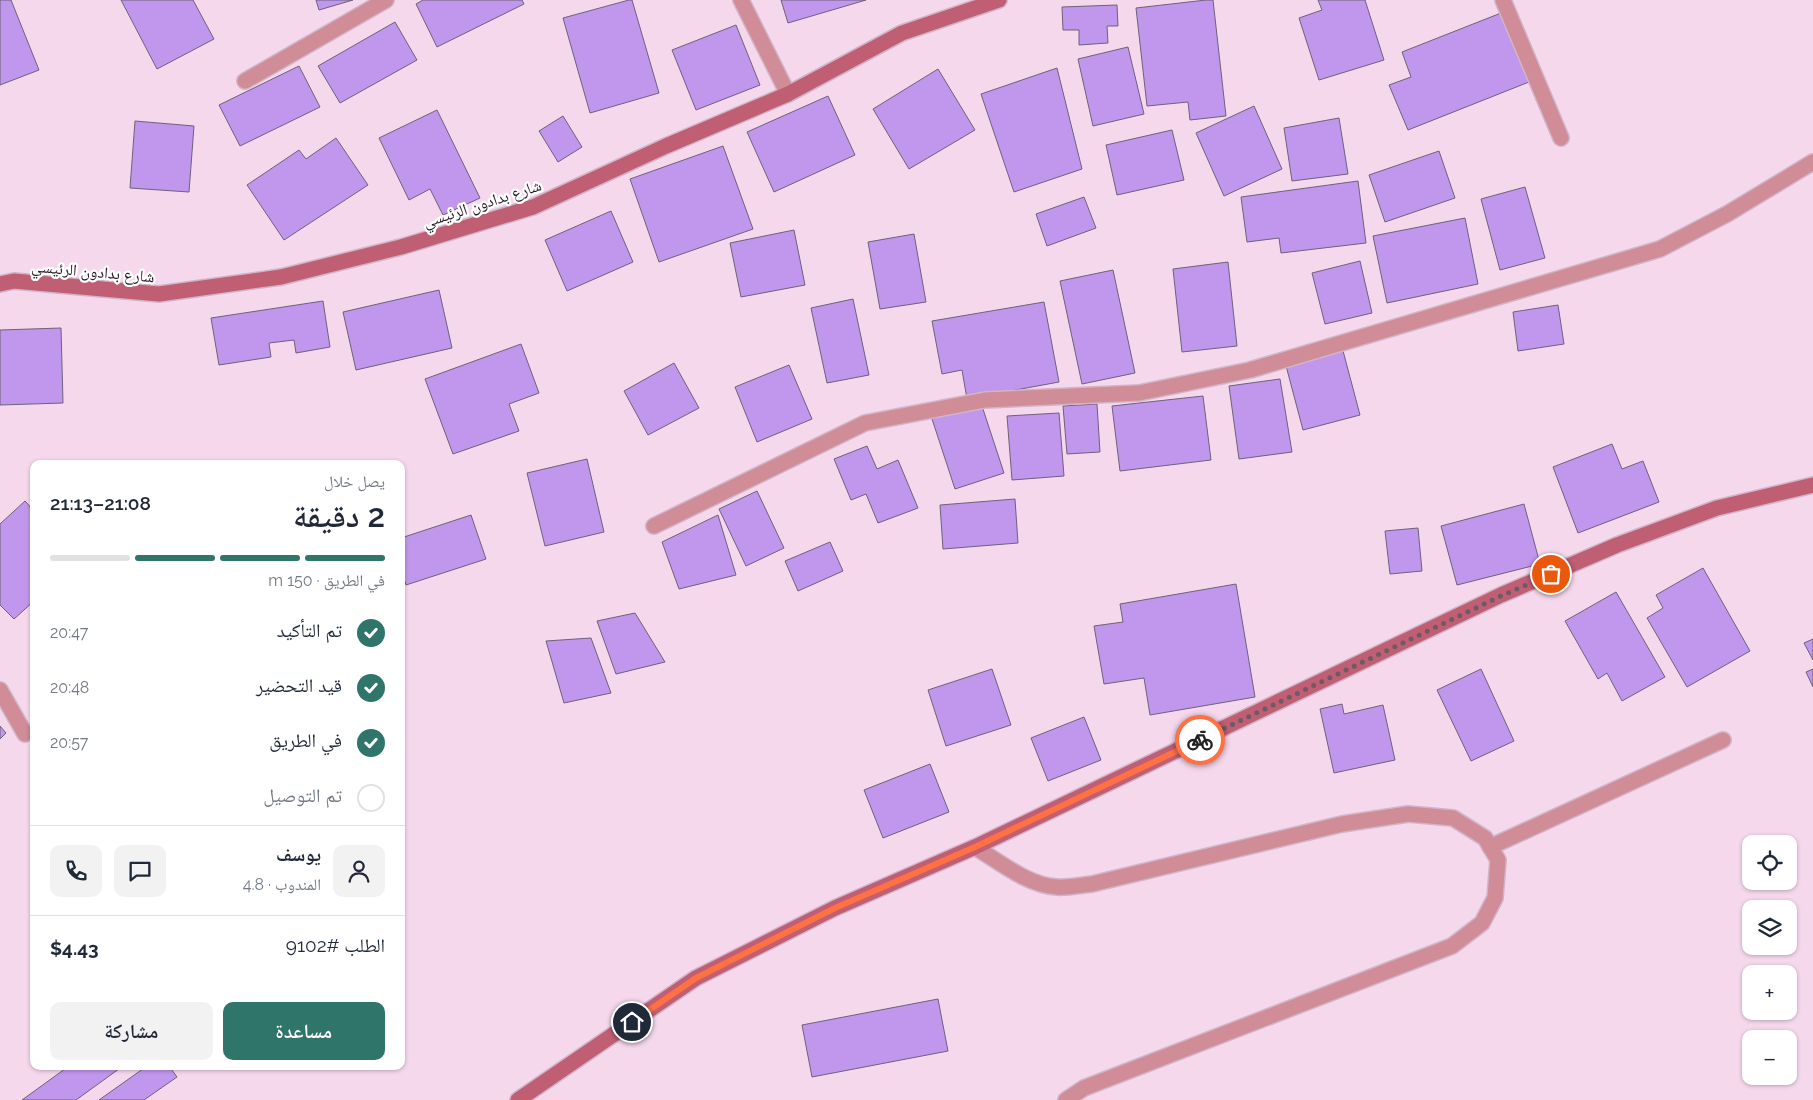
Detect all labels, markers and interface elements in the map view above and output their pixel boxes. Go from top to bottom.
street label: شارع بدادون الرئيسي [421,175,545,234]
street label: شارع بدادون الرئيسي [30,257,155,289]
text: يصل خلال [324,472,385,491]
text: 21:08–21:13 [50,492,151,514]
text: 2 دقيقة [293,497,385,534]
pin [1530,553,1572,595]
icon: bag [1537,560,1565,588]
text: في الطريق · 150 m [268,571,385,590]
text: تم التأكيد [277,619,342,641]
icon: check [357,619,385,647]
text: 20:47 [50,623,88,642]
text: قيد التحضير [256,674,342,696]
icon: check [357,674,385,702]
text: 20:48 [50,678,89,697]
courier [1175,715,1225,765]
icon: bike [1186,726,1214,754]
text: في الطريق [269,729,342,751]
icon: check [357,729,385,757]
text: 20:57 [50,733,88,752]
text: تم التوصيل [263,784,342,806]
map controls [1742,835,1797,1085]
button: locate [1742,835,1797,890]
text: يوسف [276,843,321,865]
button: phone [50,845,102,897]
button: chat [114,845,166,897]
button: person [333,845,385,897]
text: المندوب · 4.8 [243,875,321,894]
button: layers [1742,900,1797,955]
text: الطلب #9102 [286,934,385,956]
text: $4.43 [50,937,99,959]
button: + [1742,965,1797,1020]
pin [611,1001,653,1043]
button: مشاركة [50,1002,213,1060]
button: مساعدة [223,1002,385,1060]
icon: home [618,1008,646,1036]
button: − [1742,1030,1797,1085]

